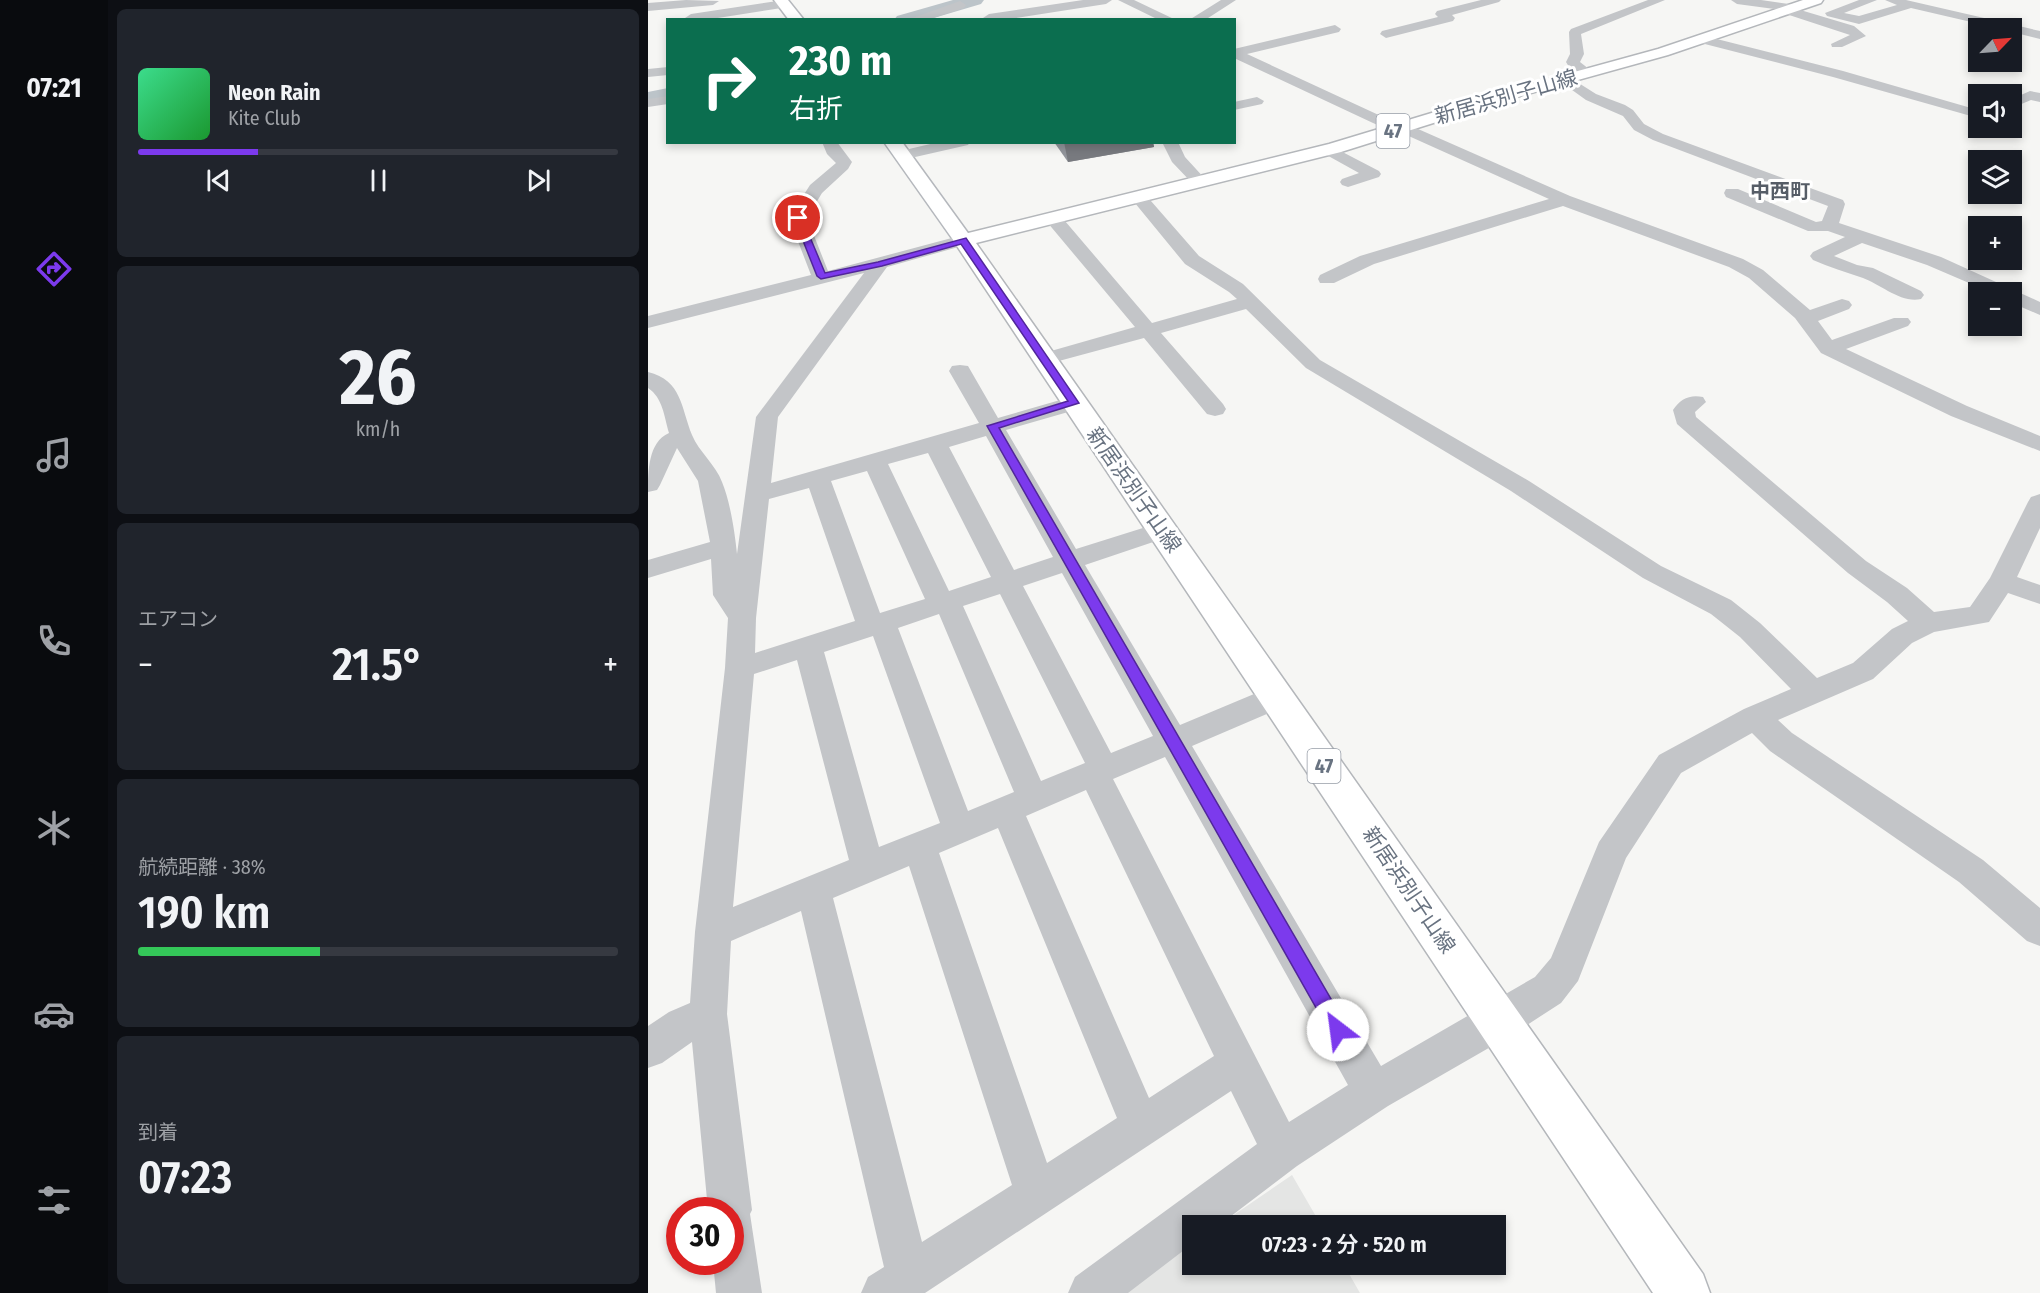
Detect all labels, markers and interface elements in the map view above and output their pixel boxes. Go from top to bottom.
north arrow [1968,18,2022,72]
map controls [1968,18,2022,336]
text: 230 m [789,36,892,86]
icon: right [690,42,768,120]
street label: 新居浜別子山線 [1432,64,1580,130]
text: 07:21 [26,72,82,104]
text: Neon Rain [228,79,321,106]
button: sound [1968,84,2022,138]
text: 右折 [789,93,843,125]
text: Kite Club [228,106,301,130]
road number: 47 [1376,114,1410,148]
button: layers [1968,150,2022,204]
icon: previous [202,164,235,197]
icon: pause [362,164,395,197]
icon: next [522,164,555,197]
district label: 中西町 [1750,179,1810,203]
pin [772,192,823,243]
icon: arrive [781,201,814,234]
button: + [1968,216,2022,270]
icon: directions [33,248,75,290]
button: − [1968,282,2022,336]
text: 26 [340,331,416,425]
text: km/h [356,417,400,441]
street label: 新居浜別子山線 [1081,422,1187,558]
icon: music [33,434,75,476]
text: エアコン [138,607,218,631]
icon: phone [33,620,75,662]
text: 21.5° [332,638,424,692]
text: − [138,645,153,685]
text: + [603,645,618,685]
road number: 47 [1308,749,1340,783]
icon: climate [33,807,75,849]
street label: 新居浜別子山線 [1357,822,1461,958]
text: 航続距離 · 38% [138,855,266,879]
text: 190 km [138,886,270,940]
icon: car [33,993,75,1035]
position arrow [1306,998,1370,1062]
text: 到着 [138,1120,178,1144]
text: 07:23 [138,1151,232,1205]
icon: filters [33,1179,75,1221]
speed limit sign: 30 [666,1197,744,1275]
text: 07:23 · 2 分 · 520 m [1261,1231,1427,1258]

